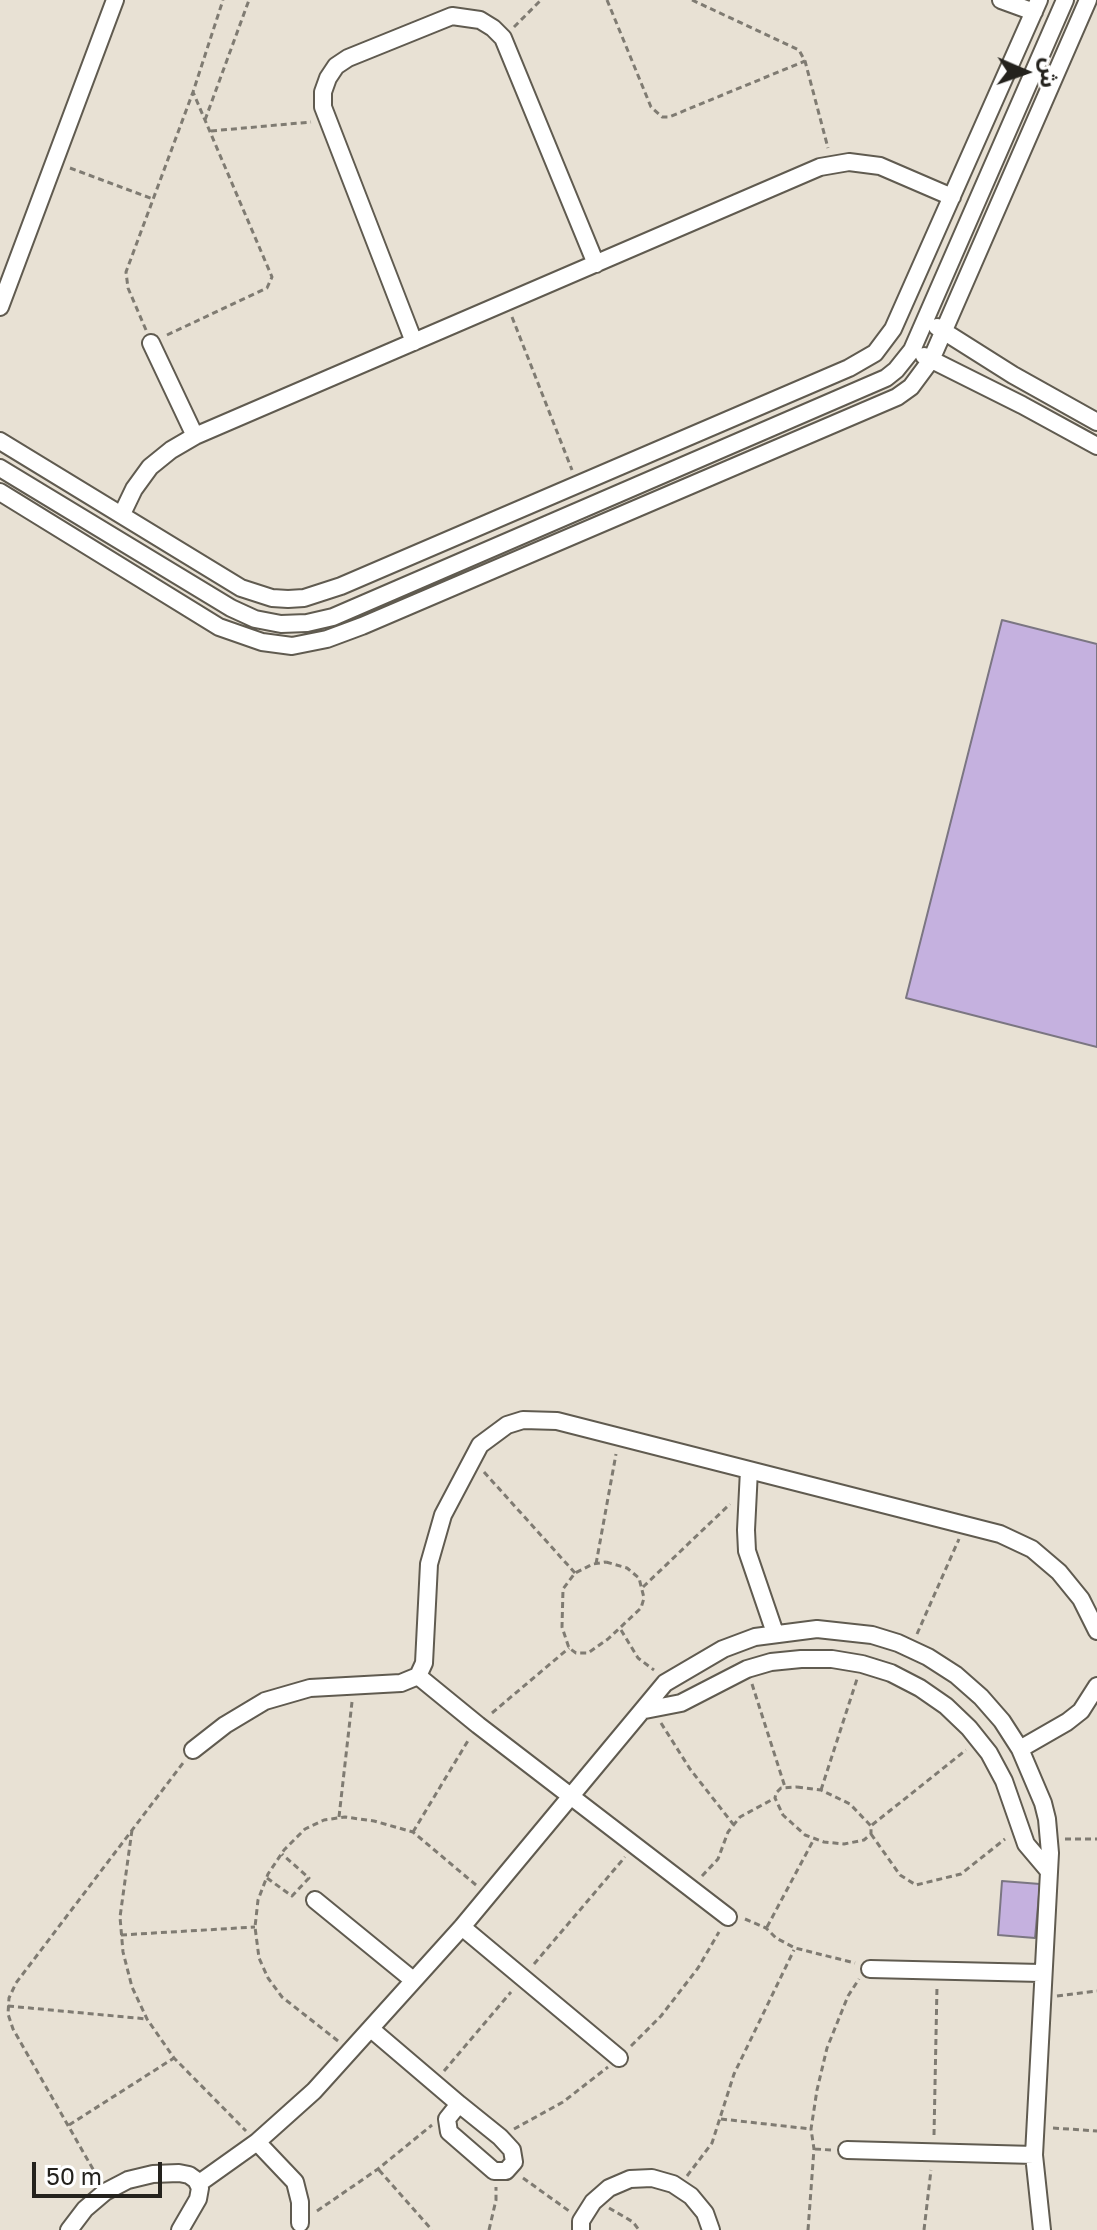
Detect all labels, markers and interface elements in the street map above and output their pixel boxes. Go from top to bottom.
north arrow [985,32,1065,112]
text: ش [1035,57,1064,88]
scale bar [36,2146,166,2196]
text: 50 m [46,2161,102,2190]

